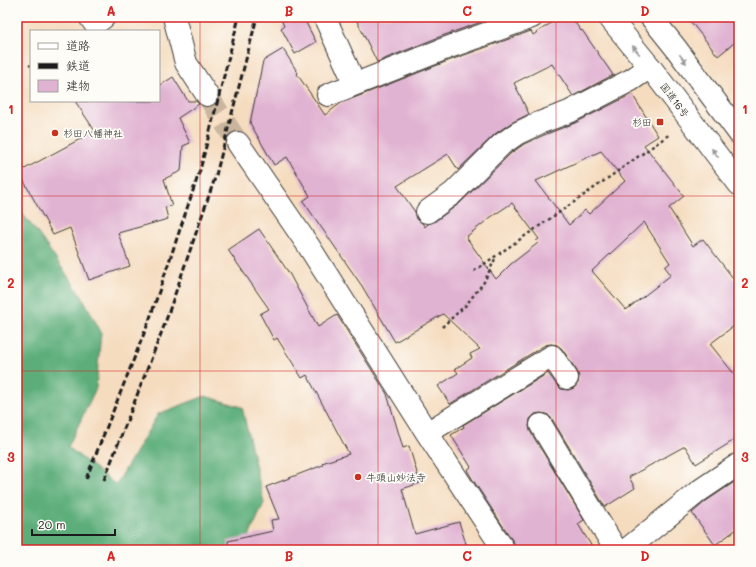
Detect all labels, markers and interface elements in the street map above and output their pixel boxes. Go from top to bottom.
text: A [106,2,116,19]
text: B [285,2,294,19]
text: C [462,2,472,19]
text: D [640,2,650,19]
legend [30,30,160,102]
text: 道路 [66,37,90,53]
one-way arrow [632,45,641,56]
one-way arrow [679,53,688,64]
text: 鉄道 [66,57,90,73]
text: 建物 [66,77,90,93]
street label: 国道16号 [657,80,693,120]
text: 1 [8,100,14,117]
text: 1 [742,100,748,117]
place label: 杉田 [632,115,652,129]
marker: 杉田 [655,117,665,127]
place label: 杉田八幡神社 [63,126,123,140]
marker: 杉田八幡神社 [50,128,60,138]
one-way arrow [711,148,720,159]
text: 2 [7,274,15,291]
text: 2 [741,274,749,291]
text: 3 [7,448,15,465]
text: 3 [741,448,749,465]
place label: 牛頭山妙法寺 [366,470,426,484]
marker: 牛頭山妙法寺 [353,472,363,482]
scale bar [32,511,115,537]
text: 20 m [38,516,66,532]
text: A [106,547,116,564]
text: B [285,547,294,564]
text: C [462,547,472,564]
text: D [640,547,650,564]

